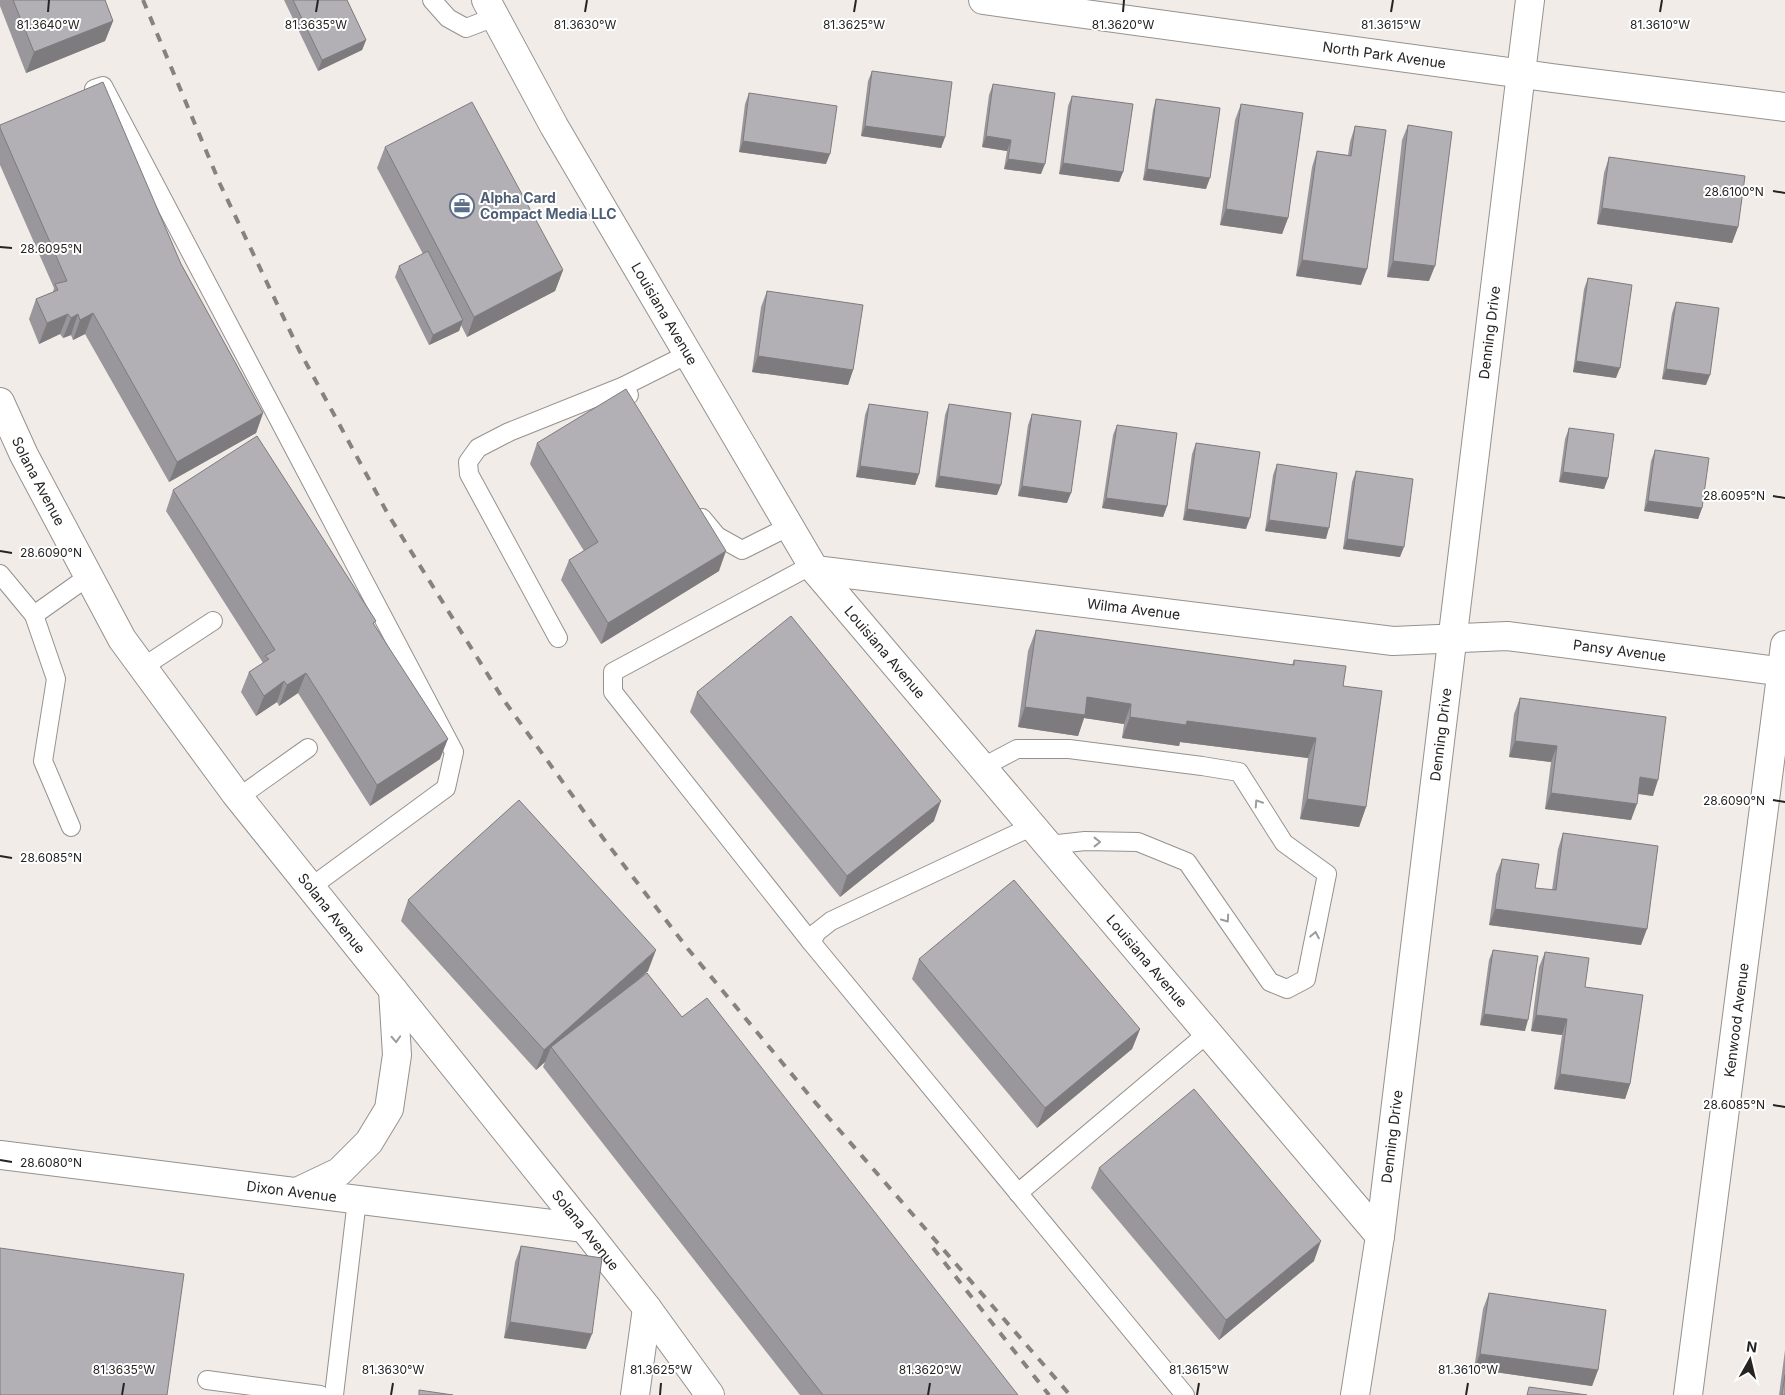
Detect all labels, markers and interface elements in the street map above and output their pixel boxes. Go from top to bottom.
text: 81.3640°W [17,17,80,32]
text: 81.3635°W [285,17,347,32]
text: 81.3630°W [554,17,616,32]
text: 81.3625°W [823,17,885,32]
text: 81.3620°W [1092,17,1154,32]
text: 81.3615°W [1361,17,1421,32]
text: 81.3610°W [1630,17,1690,32]
street label: North Park Avenue [1322,38,1447,71]
text: 28.6100°N [1704,184,1764,199]
place label: Alpha Card Compact Media LLC [480,189,617,222]
office icon: Alpha Card Compact Media LLC [449,193,475,219]
text: 28.6095°N [20,241,82,256]
street label: Louisiana Avenue [628,259,702,368]
street label: Denning Drive [1475,285,1503,380]
street label: Solana Avenue [9,434,69,528]
text: 28.6095°N [1703,488,1765,503]
text: 28.6090°N [20,545,82,560]
street label: Wilma Avenue [1086,594,1181,623]
street label: Louisiana Avenue [841,602,929,702]
street label: Pansy Avenue [1572,636,1667,665]
street label: Denning Drive [1426,687,1454,782]
text: 28.6090°N [1703,793,1765,808]
one-way arrow [1255,799,1265,808]
one-way arrow [1093,836,1101,847]
text: 28.6085°N [20,850,82,865]
street label: Solana Avenue [295,870,369,957]
street label: Louisiana Avenue [1103,911,1191,1010]
one-way arrow [1220,913,1229,922]
one-way arrow [1309,930,1320,939]
street label: Kenwood Avenue [1720,962,1752,1078]
one-way arrow [391,1036,401,1043]
street label: Denning Drive [1377,1089,1406,1184]
text: 28.6085°N [1703,1097,1765,1112]
text: 28.6080°N [20,1155,82,1170]
street label: Dixon Avenue [246,1177,338,1205]
street label: Solana Avenue [549,1186,623,1274]
north arrow [1725,1335,1775,1385]
text: N [1745,1337,1758,1356]
text: 81.3635°W [93,1362,155,1377]
text: 81.3630°W [362,1362,424,1377]
text: 81.3625°W [630,1362,692,1377]
text: 81.3620°W [899,1362,961,1377]
text: 81.3615°W [1169,1362,1229,1377]
text: 81.3610°W [1438,1362,1498,1377]

